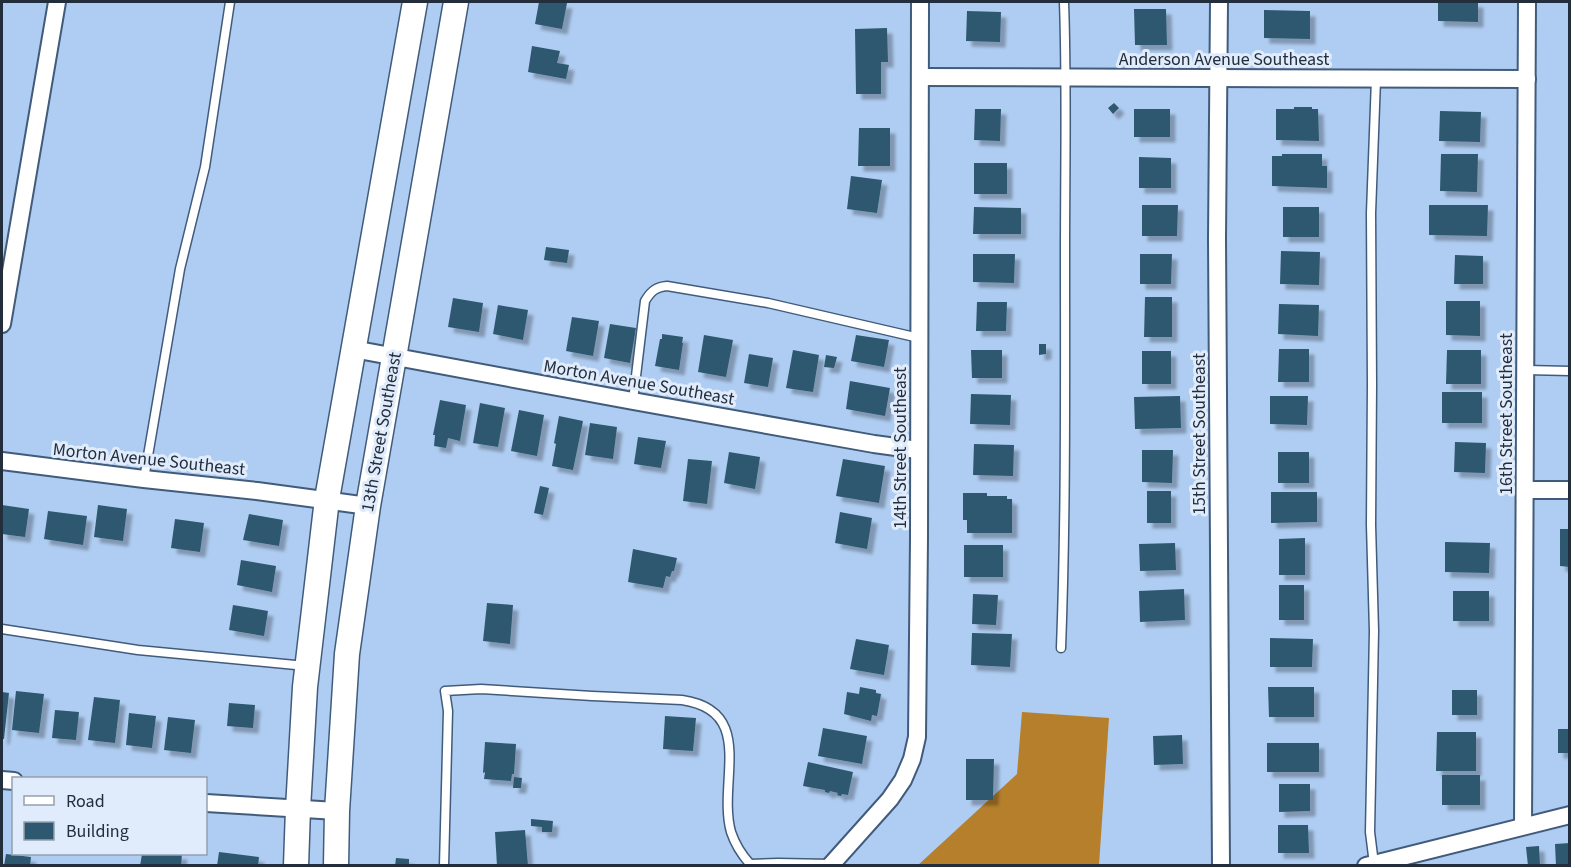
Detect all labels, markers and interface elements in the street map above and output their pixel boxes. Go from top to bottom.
street label: Anderson Avenue Southeast [1119,47,1329,72]
street label: 16th Street Southeast [1494,333,1519,495]
street label: 13th Street Southeast [355,350,408,514]
street label: Morton Avenue Southeast [542,353,736,412]
street label: 15th Street Southeast [1187,353,1212,515]
street label: 14th Street Southeast [888,367,913,529]
street label: Morton Avenue Southeast [52,437,246,482]
legend [12,777,207,855]
text: Road [66,789,105,814]
text: Building [66,819,129,844]

